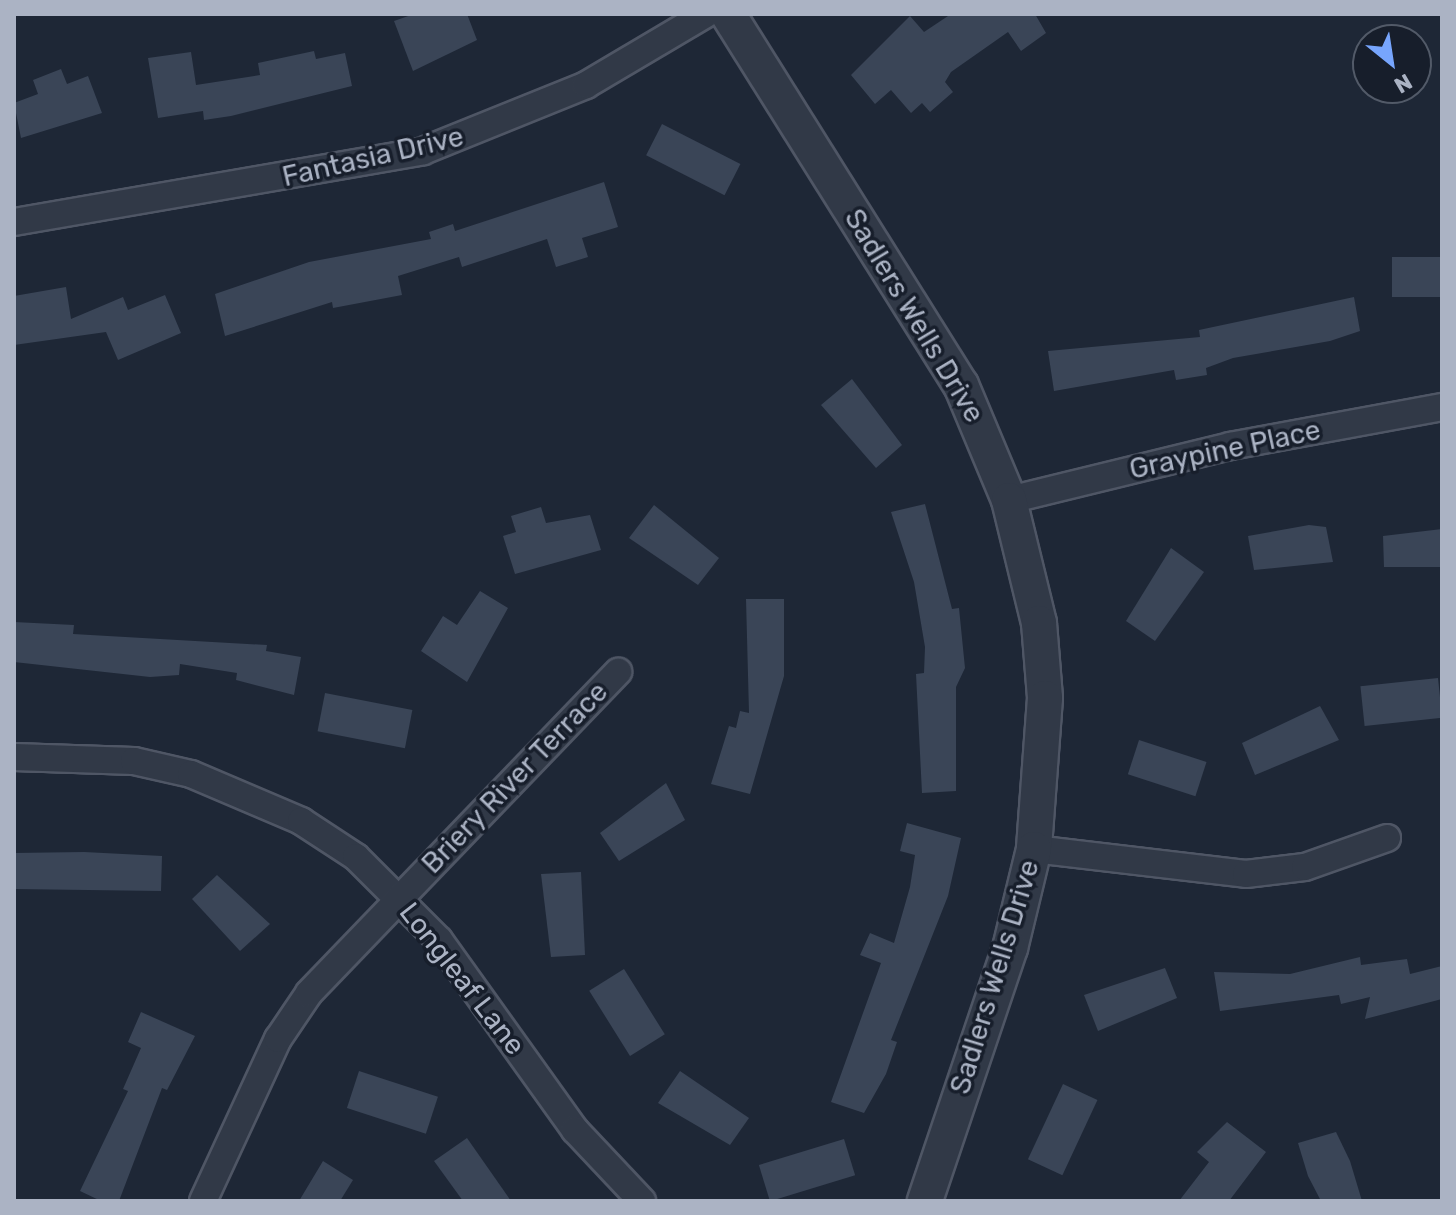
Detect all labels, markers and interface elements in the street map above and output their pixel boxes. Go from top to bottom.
north arrow [1352,24,1432,104]
text: N [1390,68,1417,99]
street label: Fantasia Drive [279,120,467,194]
street label: Sadlers Wells Drive [837,203,991,429]
street label: Graypine Place [1126,413,1324,487]
street label: Briery River Terrace [414,675,616,881]
street label: Sadlers Wells Drive [943,856,1047,1098]
street label: Longleaf Lane [392,896,532,1062]

